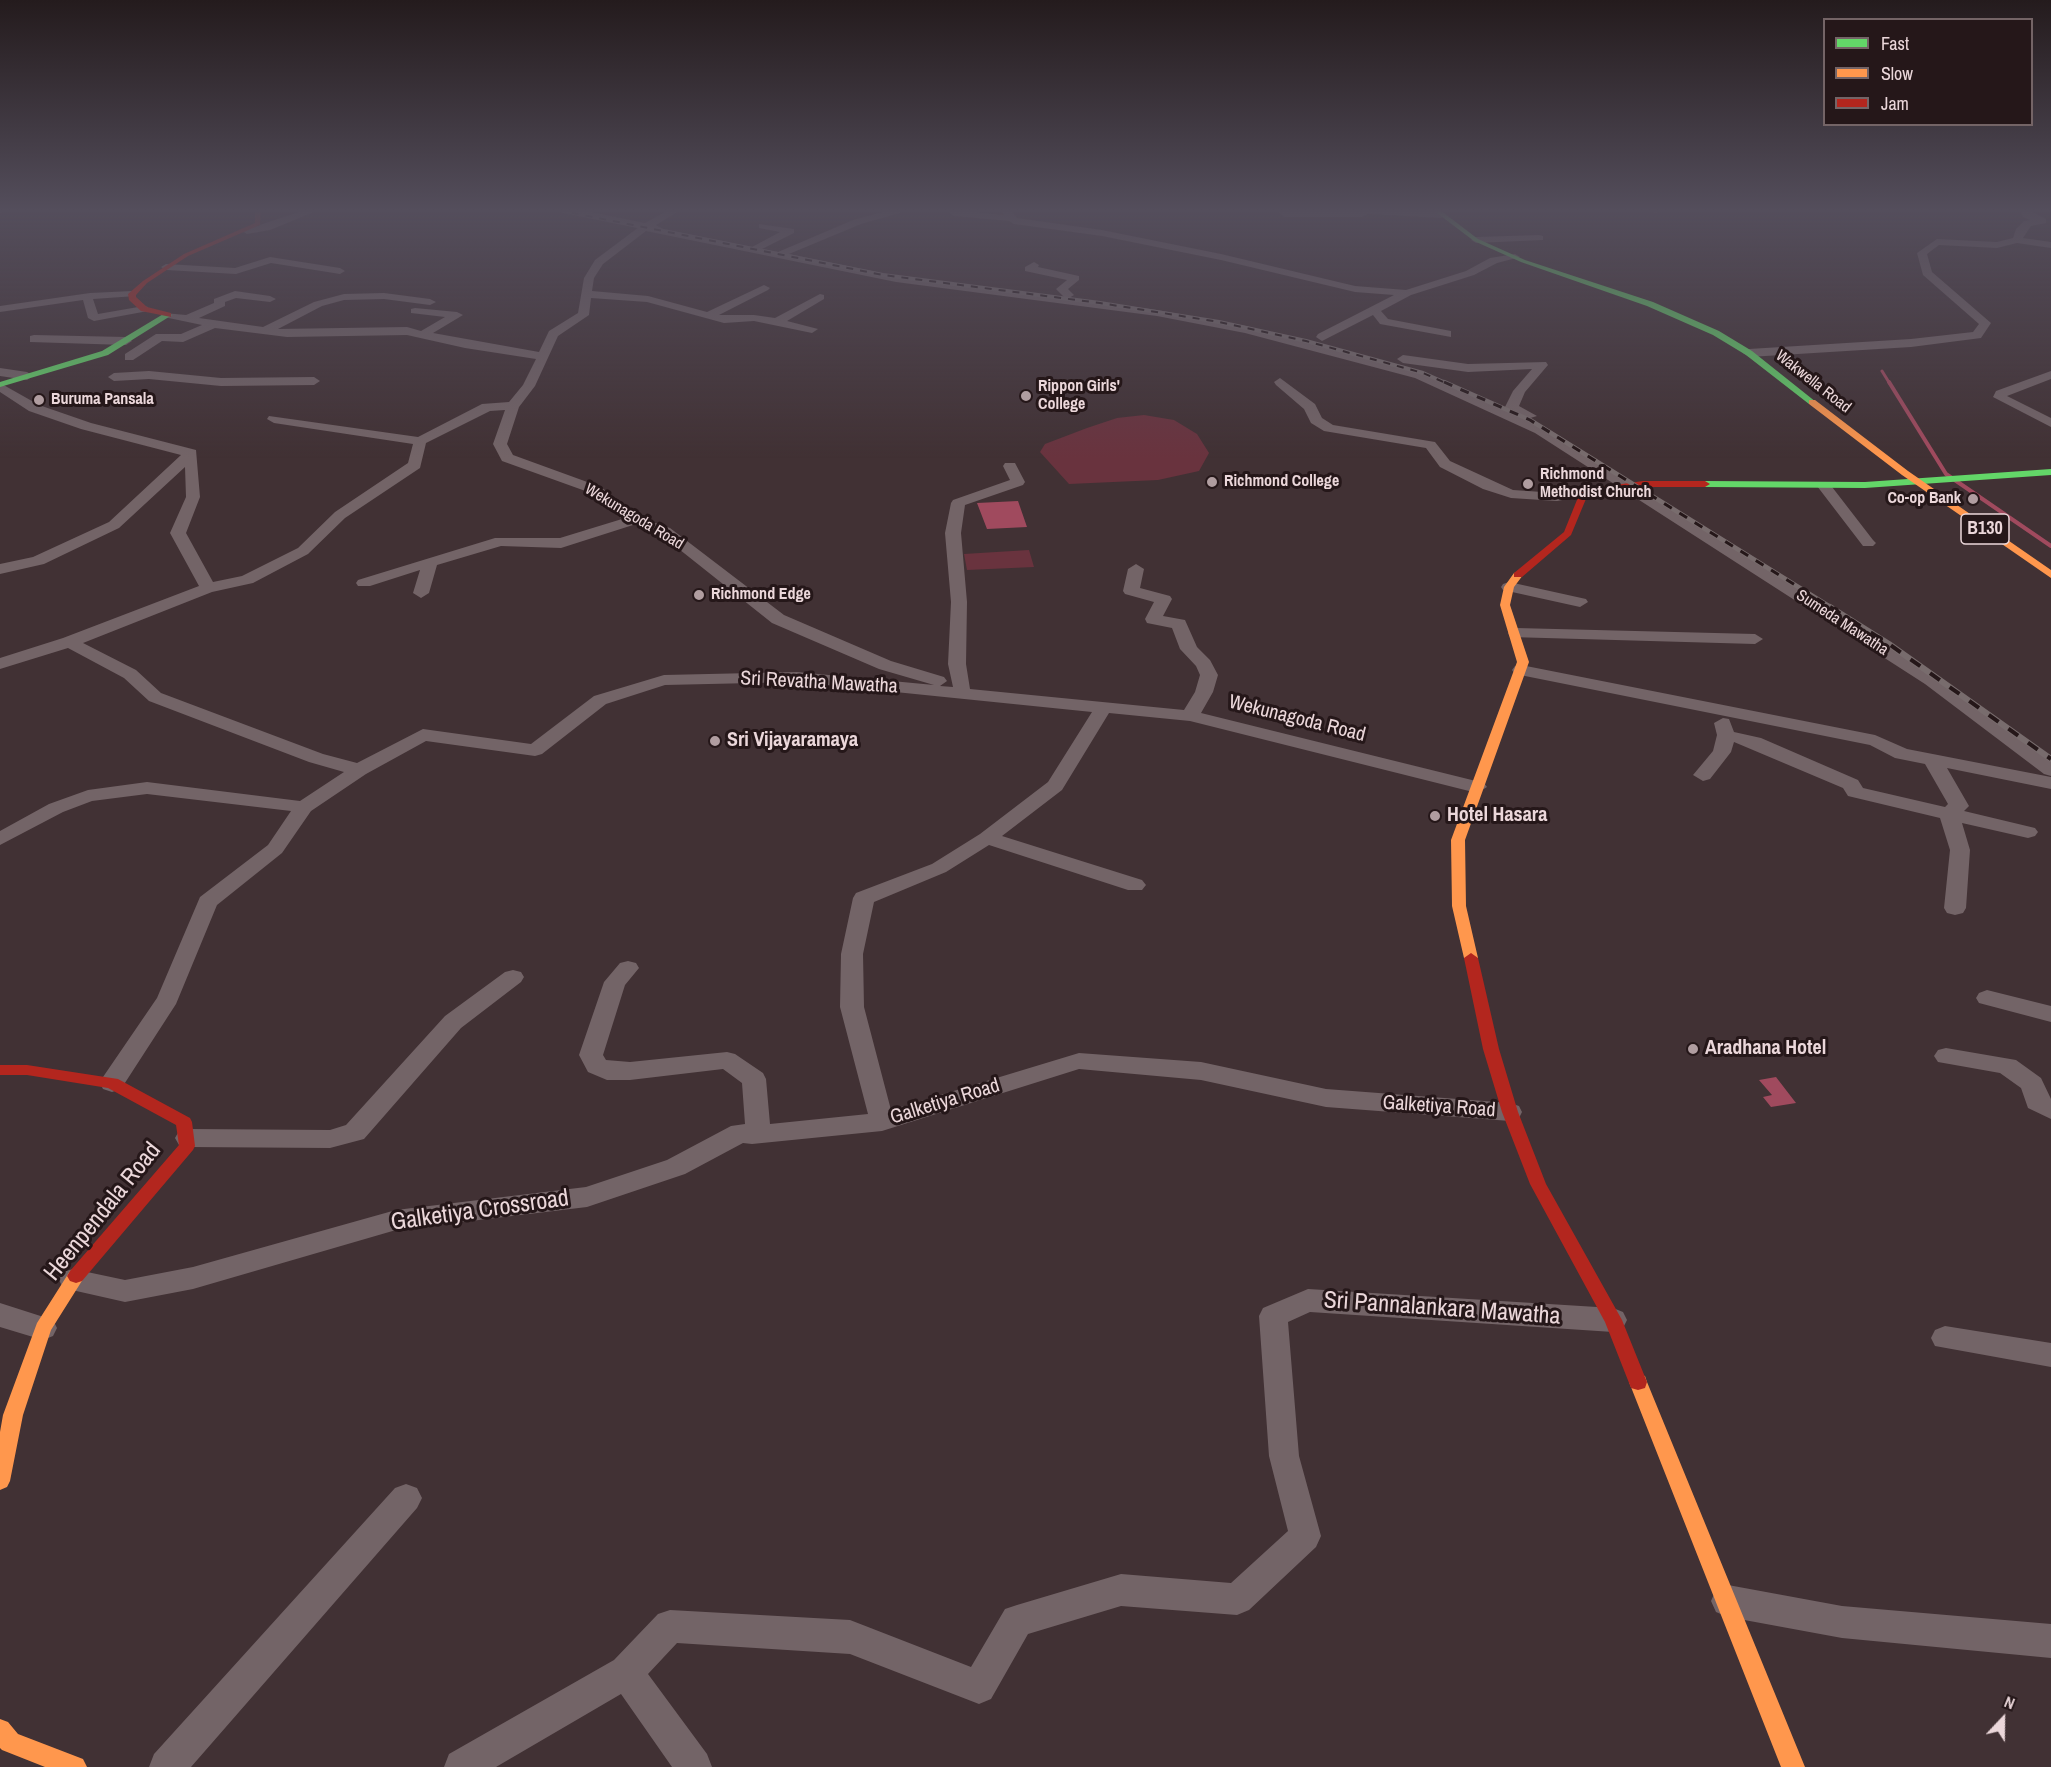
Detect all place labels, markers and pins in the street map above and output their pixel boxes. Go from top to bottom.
place label: Rippon Girls' College [1038,377,1120,415]
marker: Rippon Girls' College [1019,389,1033,403]
place label: Buruma Pansala [51,390,154,410]
marker: Buruma Pansala [32,393,46,407]
place label: Richmond Methodist Church [1540,465,1652,503]
place label: Richmond College [1224,472,1339,492]
marker: Richmond College [1205,475,1219,489]
marker: Richmond Methodist Church [1521,477,1535,491]
place label: Co-op Bank [1887,489,1961,509]
marker: Co-op Bank [1966,492,1980,506]
place label: Richmond Edge [711,585,811,605]
marker: Richmond Edge [692,588,706,602]
place label: Sri Vijayaramaya [727,729,858,753]
marker: Sri Vijayaramaya [708,734,722,748]
place label: Hotel Hasara [1447,804,1547,828]
marker: Hotel Hasara [1428,809,1442,823]
place label: Aradhana Hotel [1705,1037,1826,1061]
marker: Aradhana Hotel [1686,1042,1700,1056]

